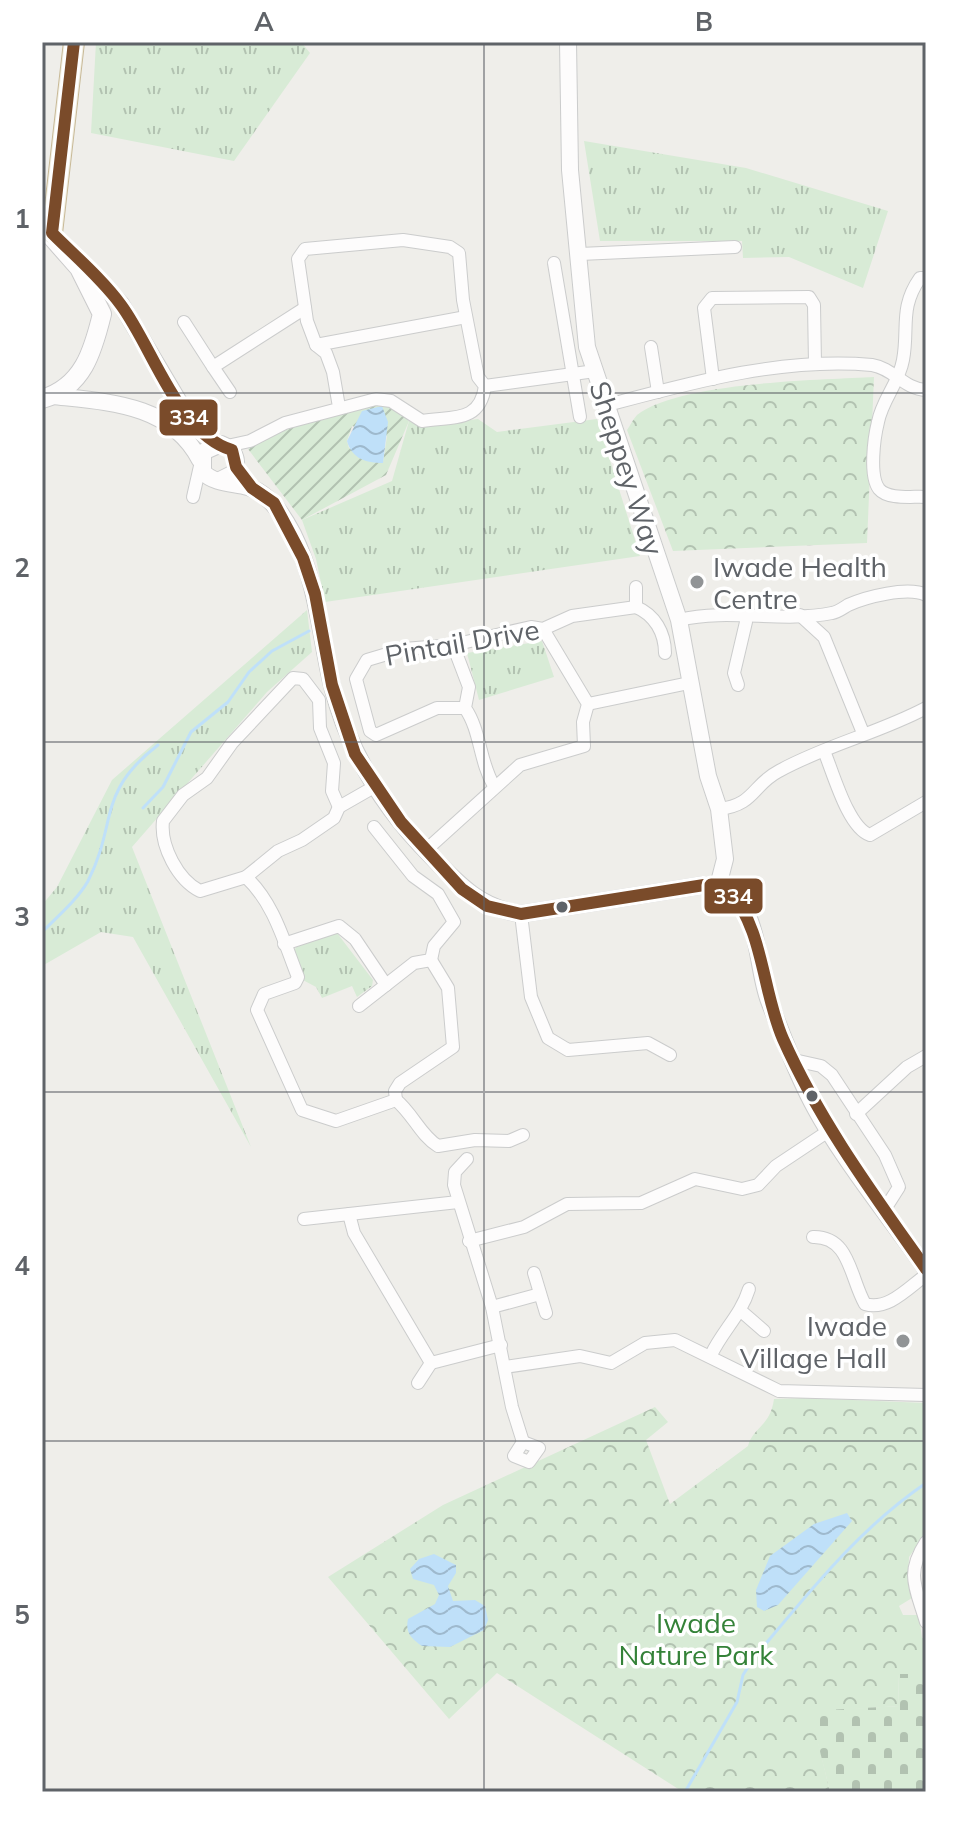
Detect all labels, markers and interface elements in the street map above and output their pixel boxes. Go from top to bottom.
text: A [254,5,274,38]
text: B [695,5,713,38]
text: 1 [14,202,30,235]
street label: Sheppey Way [582,377,672,560]
line badge: 334 [158,398,219,437]
text: 334 [169,403,209,431]
place label: Iwade Health Centre [713,549,887,616]
text: 2 [14,551,30,584]
marker: Iwade Health Centre [688,573,706,591]
street label: Pintail Drive [382,611,542,673]
line badge: 334 [703,877,764,915]
text: 334 [713,882,753,910]
unlabelled marker [554,899,570,915]
text: 3 [14,900,30,933]
unlabelled marker [804,1088,820,1104]
text: 4 [14,1249,30,1282]
place label: Iwade Village Hall [740,1308,887,1375]
marker: Iwade Village Hall [894,1332,912,1350]
text: 5 [14,1598,30,1631]
park label: Iwade Nature Park [618,1605,774,1672]

